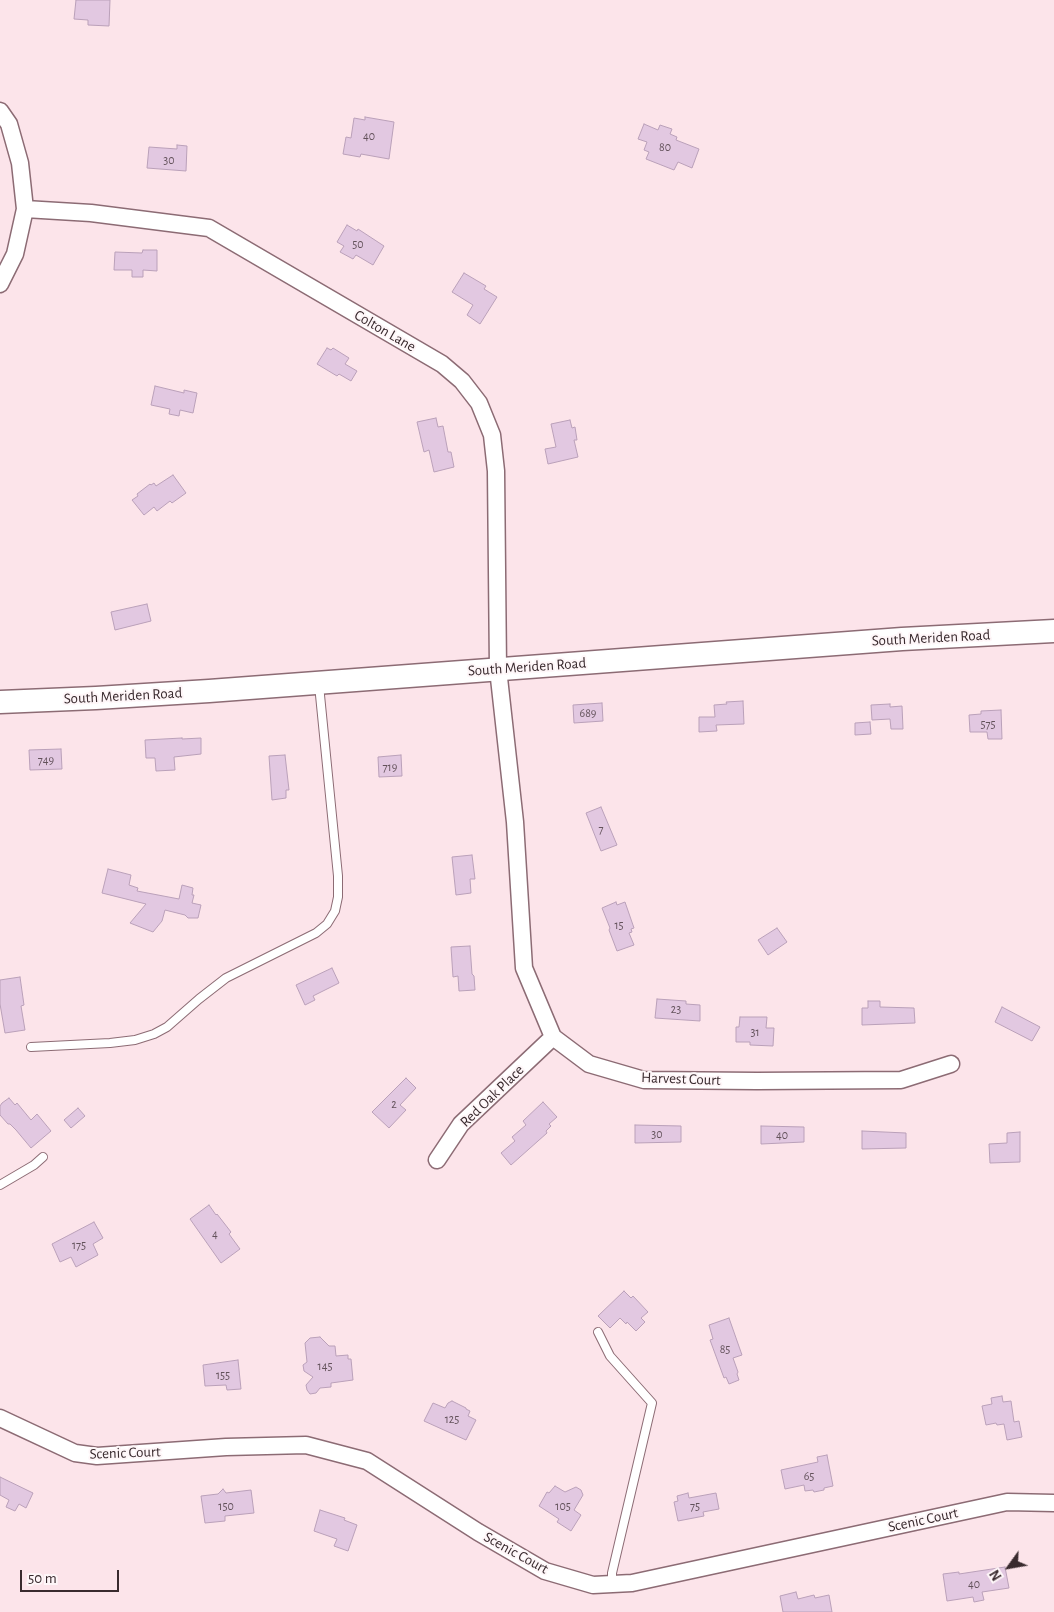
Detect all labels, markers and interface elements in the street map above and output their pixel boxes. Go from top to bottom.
house number: 40 [363,129,375,143]
house number: 80 [659,140,671,154]
house number: 30 [163,153,175,167]
house number: 50 [352,237,364,251]
street label: Colton Lane [351,306,419,356]
street label: South Meriden Road [871,626,991,650]
street label: South Meriden Road [467,654,587,680]
street label: South Meriden Road [63,684,183,708]
house number: 689 [580,706,596,720]
house number: 575 [980,717,996,731]
house number: 749 [38,753,54,767]
house number: 719 [383,760,397,774]
house number: 7 [598,822,604,836]
house number: 15 [614,918,624,932]
house number: 23 [671,1002,681,1016]
house number: 31 [750,1025,760,1039]
street label: Red Oak Place [456,1061,528,1131]
street label: Harvest Court [641,1069,721,1089]
house number: 2 [391,1097,397,1111]
house number: 30 [651,1127,663,1141]
house number: 40 [776,1128,788,1142]
house number: 4 [212,1227,218,1241]
house number: 175 [72,1238,86,1252]
house number: 85 [720,1342,730,1356]
house number: 145 [318,1359,332,1373]
house number: 155 [216,1368,230,1382]
house number: 125 [445,1412,459,1426]
street label: Scenic Court [89,1443,161,1463]
house number: 65 [804,1469,814,1483]
house number: 150 [218,1499,234,1513]
house number: 105 [555,1499,571,1513]
house number: 75 [690,1499,700,1513]
street label: Scenic Court [886,1504,960,1536]
street label: Scenic Court [481,1528,551,1578]
north arrow [984,1542,1034,1592]
scale bar [22,1560,121,1592]
text: N [988,1567,1005,1583]
text: 50 m [28,1571,57,1586]
house number: 40 [968,1577,980,1591]

